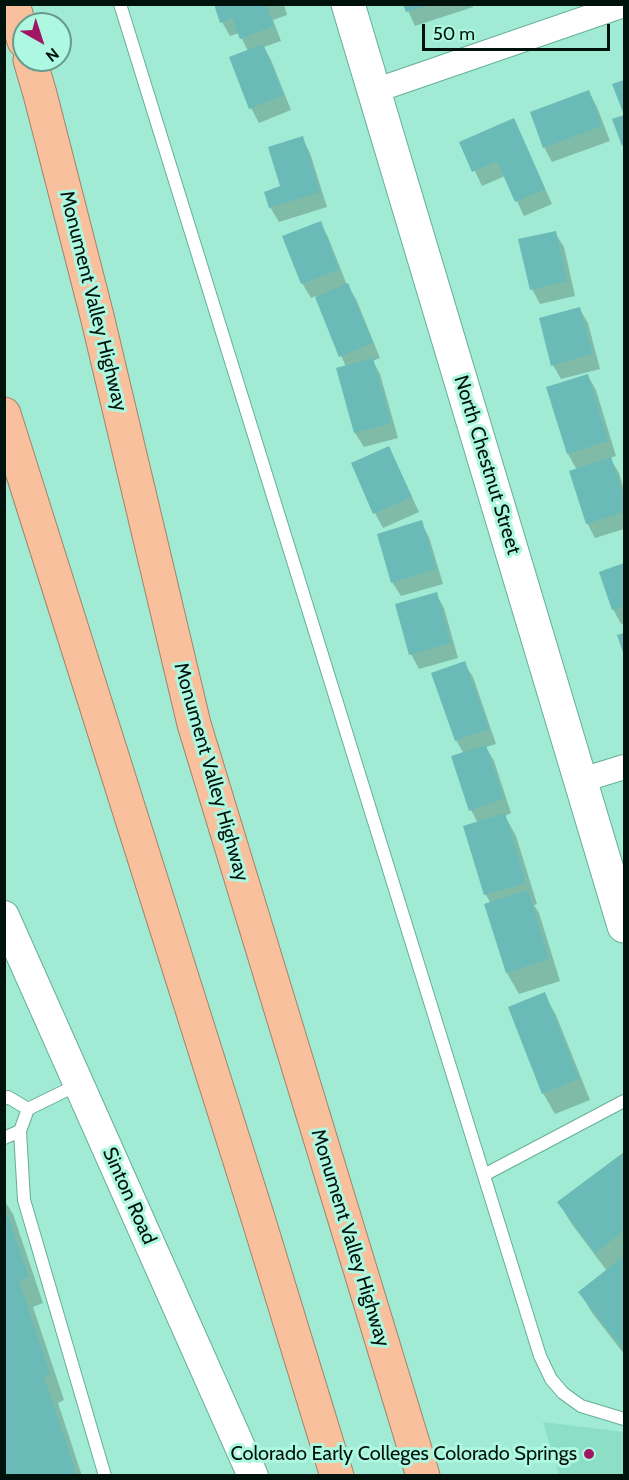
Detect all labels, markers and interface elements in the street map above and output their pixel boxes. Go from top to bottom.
north arrow [12,12,72,72]
scale bar [425,12,612,50]
text: 50 m [433,23,475,45]
text: N [42,44,63,66]
street label: Monument Valley Highway [54,188,132,414]
street label: North Chestnut Street [448,373,526,557]
street label: Monument Valley Highway [168,660,254,884]
street label: Monument Valley Highway [305,1126,395,1350]
street label: Sinton Road [97,1144,161,1248]
place label: Colorado Early Colleges Colorado Springs [230,1442,577,1466]
marker: Colorado Early Colleges Colorado Springs [582,1447,596,1461]

